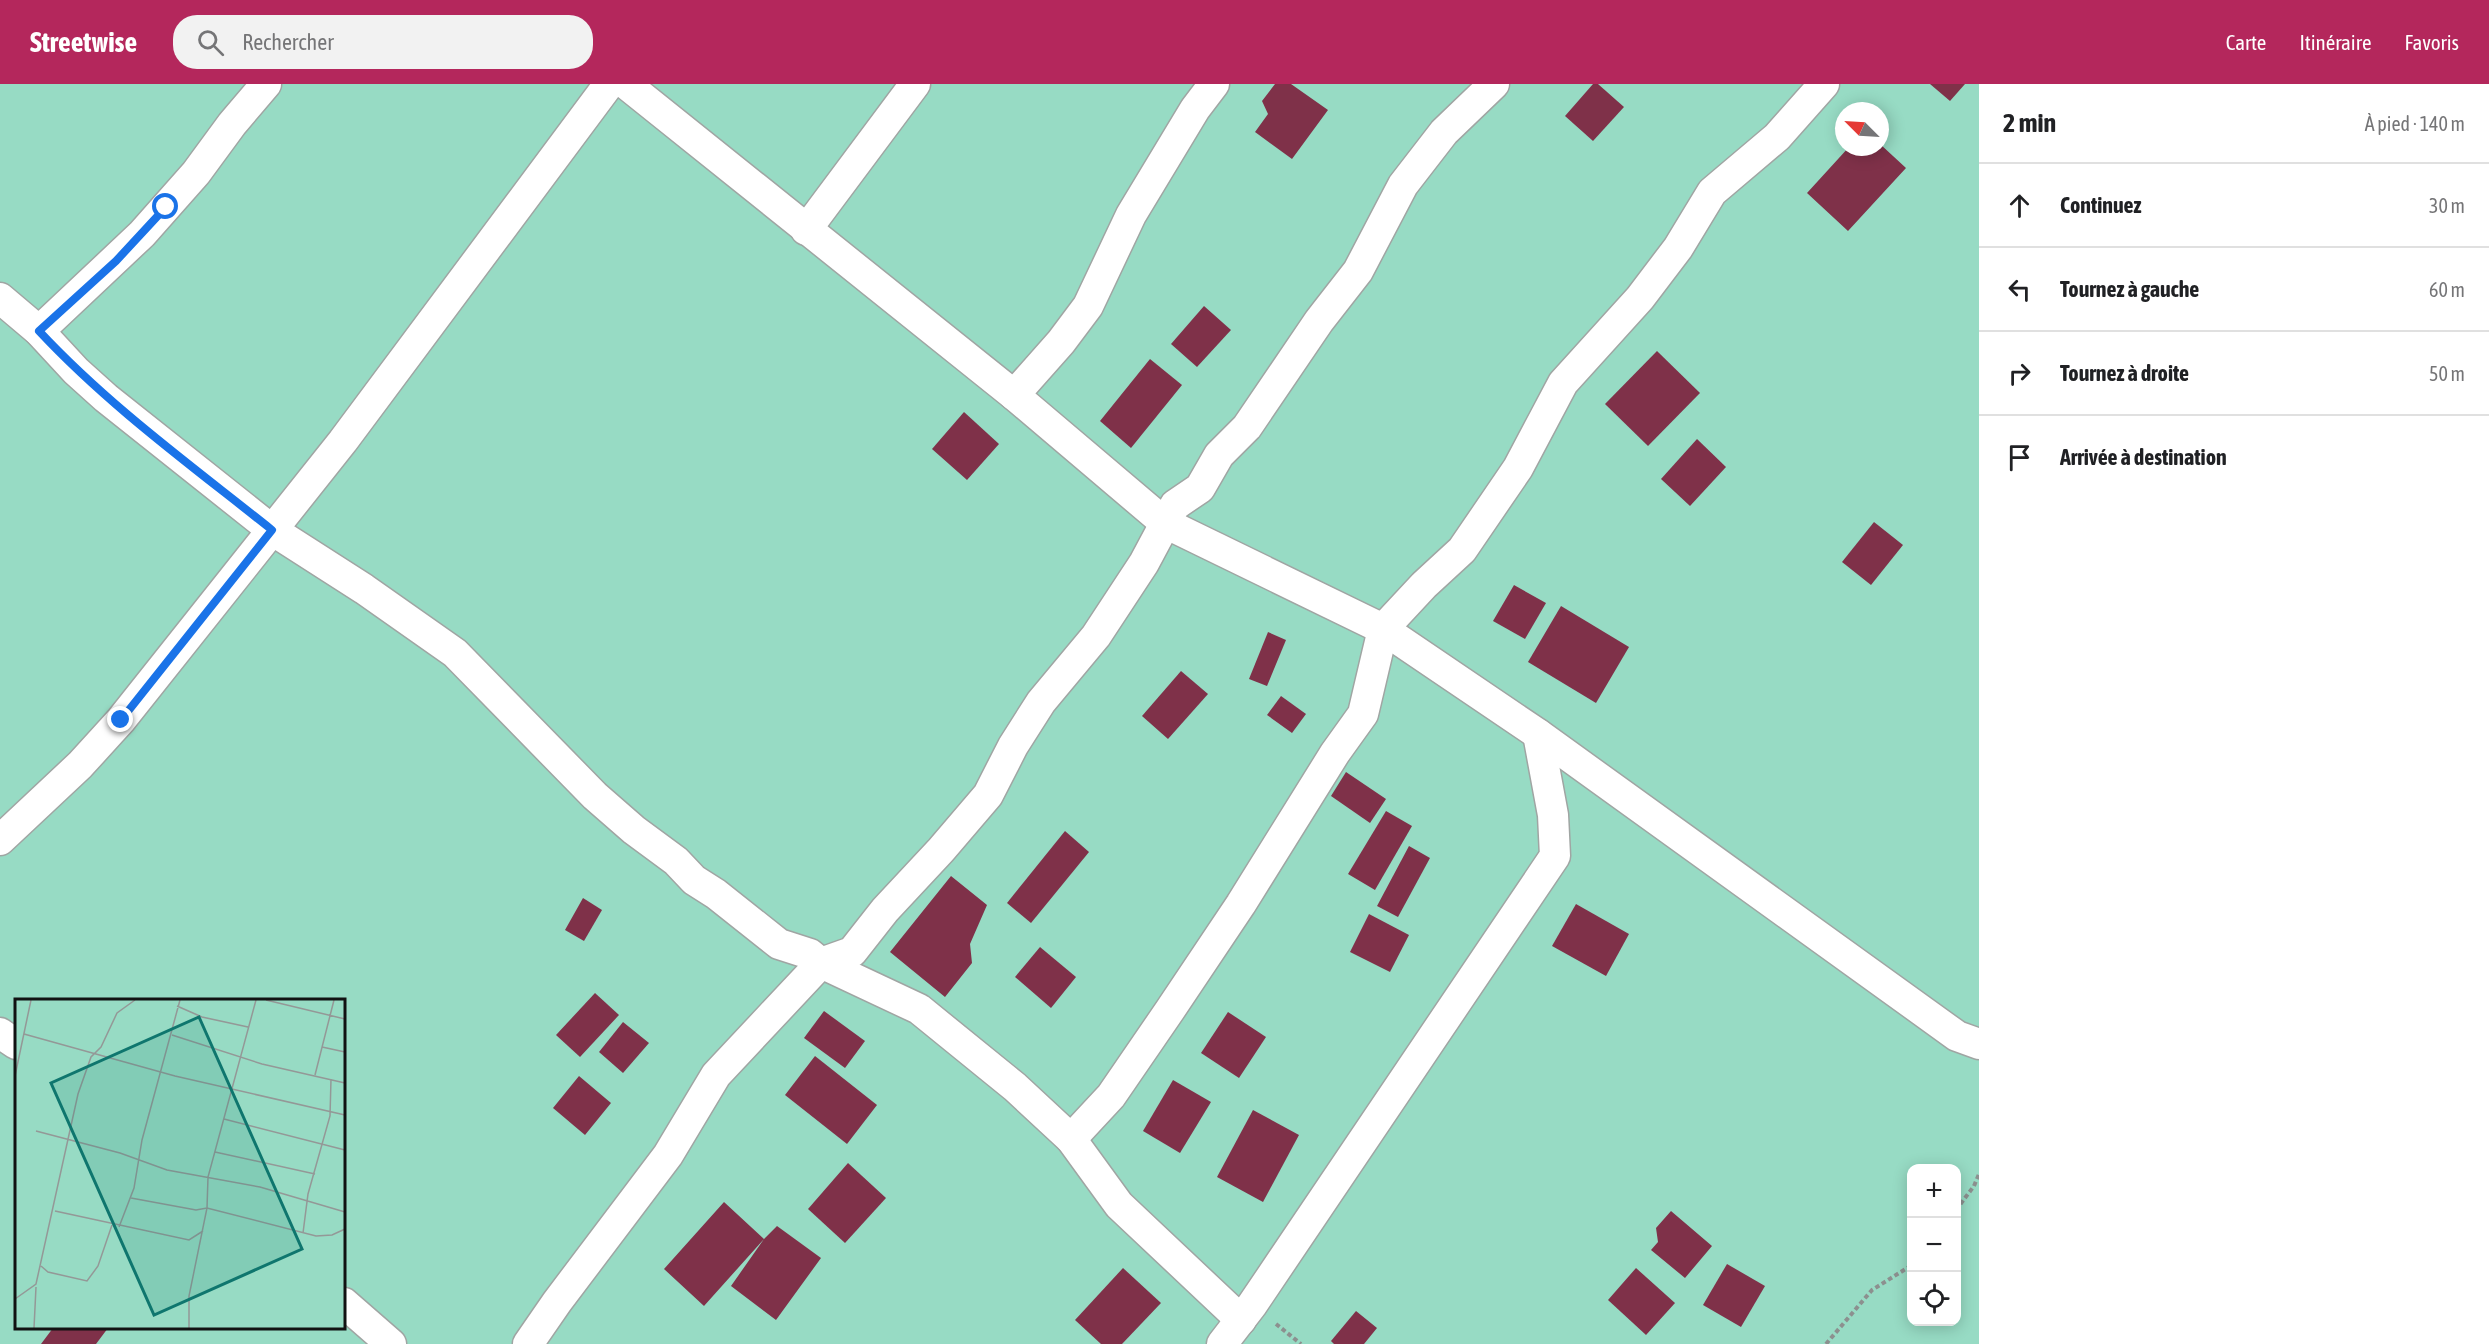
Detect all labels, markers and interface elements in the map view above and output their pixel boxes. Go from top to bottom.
search box [173,15,593,69]
text: Streetwise [30,26,137,58]
icon: search [194,26,227,59]
text: Rechercher [242,29,334,55]
text: Carte [2226,30,2266,54]
text: Itinéraire [2299,30,2371,54]
text: Favoris [2404,30,2459,54]
north arrow [1835,102,1889,156]
text: 2 min [2003,108,2056,138]
text: À pied · 140 m [2365,112,2465,135]
icon: ahead [2003,189,2036,222]
text: Continuez [2060,192,2142,218]
route start [152,193,178,219]
text: 30 m [2429,194,2465,217]
icon: left [2003,273,2036,306]
text: Tournez à gauche [2060,276,2199,302]
text: 60 m [2429,278,2465,301]
icon: right [2003,357,2036,390]
text: Tournez à droite [2060,360,2189,386]
text: 50 m [2429,362,2465,385]
icon: arrive [2003,441,2036,474]
text: Arrivée à destination [2060,444,2227,470]
route end [107,706,133,732]
inset map [15,999,345,1329]
map controls [1907,1164,1961,1326]
button: + [1907,1164,1961,1218]
button: − [1907,1218,1961,1272]
button: locate [1907,1272,1961,1326]

